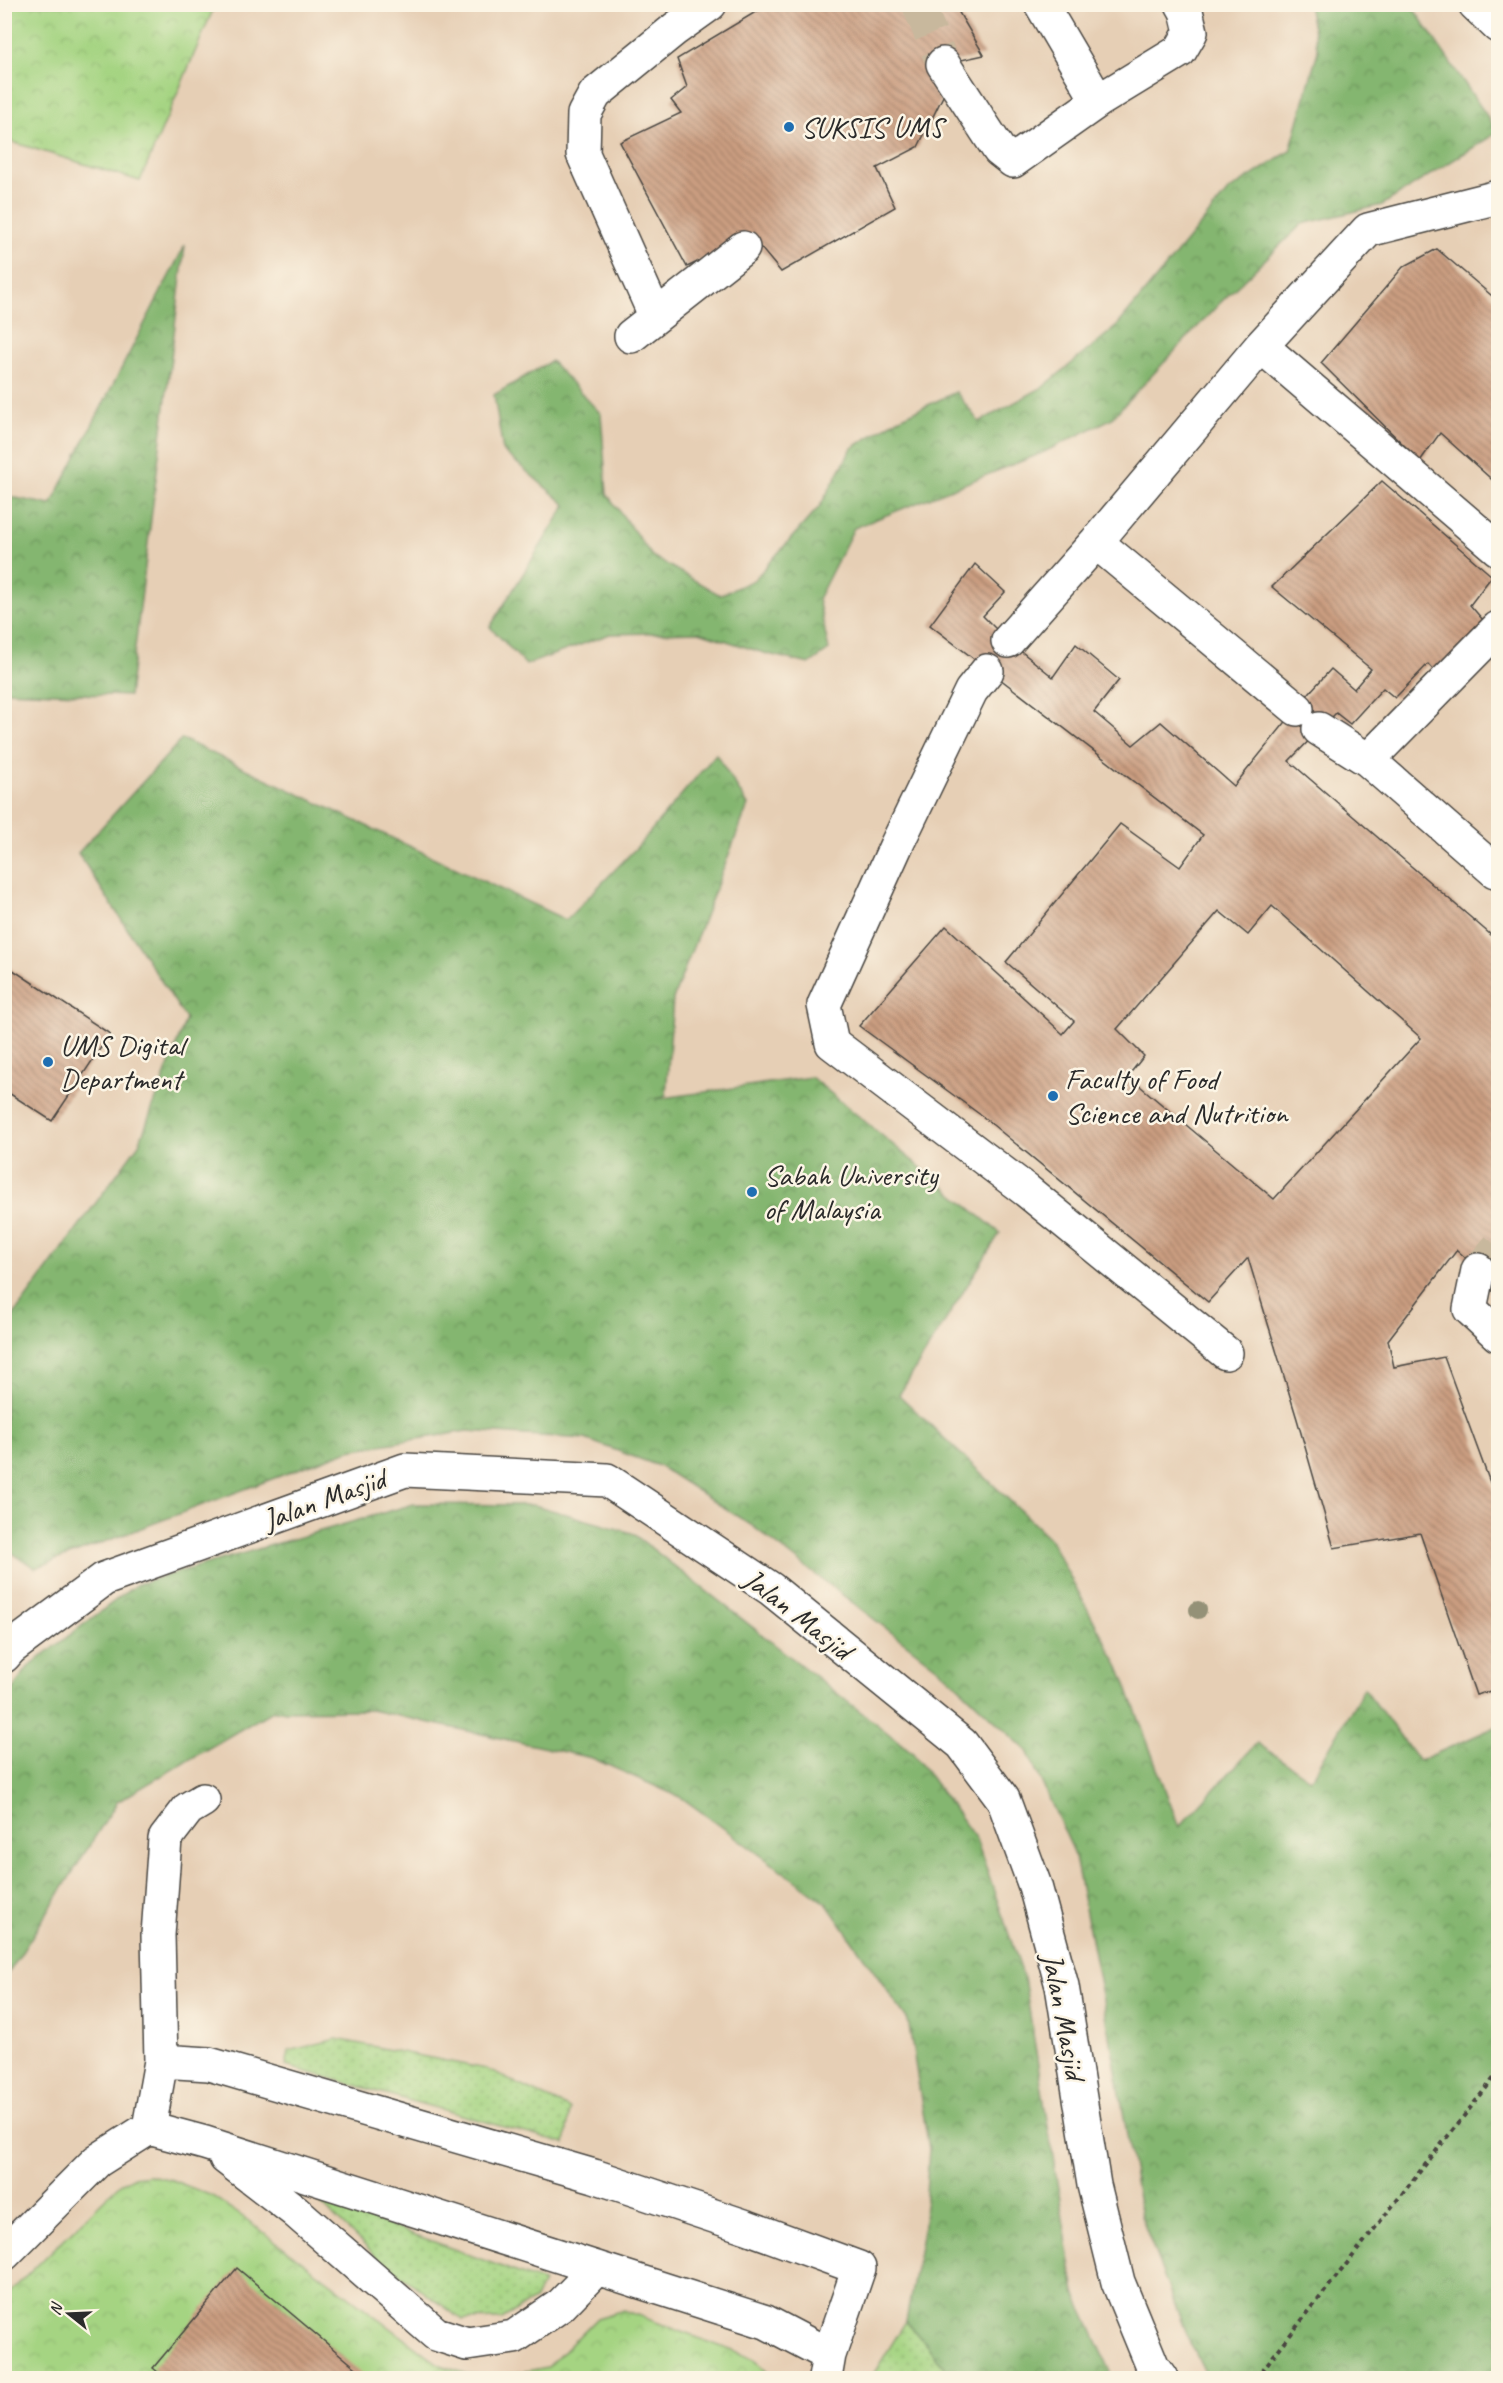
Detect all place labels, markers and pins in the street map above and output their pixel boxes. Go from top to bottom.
place label: SUKSIS UMS [801,108,947,146]
marker: SUKSIS UMS [782,120,796,134]
place label: UMS Digital Department [60,1026,189,1098]
marker: UMS Digital Department [41,1055,55,1069]
place label: Faculty of Food Science and Nutrition [1065,1060,1289,1132]
marker: Faculty of Food Science and Nutrition [1046,1089,1060,1103]
place label: Sabah University of Malaysia [764,1156,939,1228]
marker: Sabah University of Malaysia [745,1185,759,1199]

